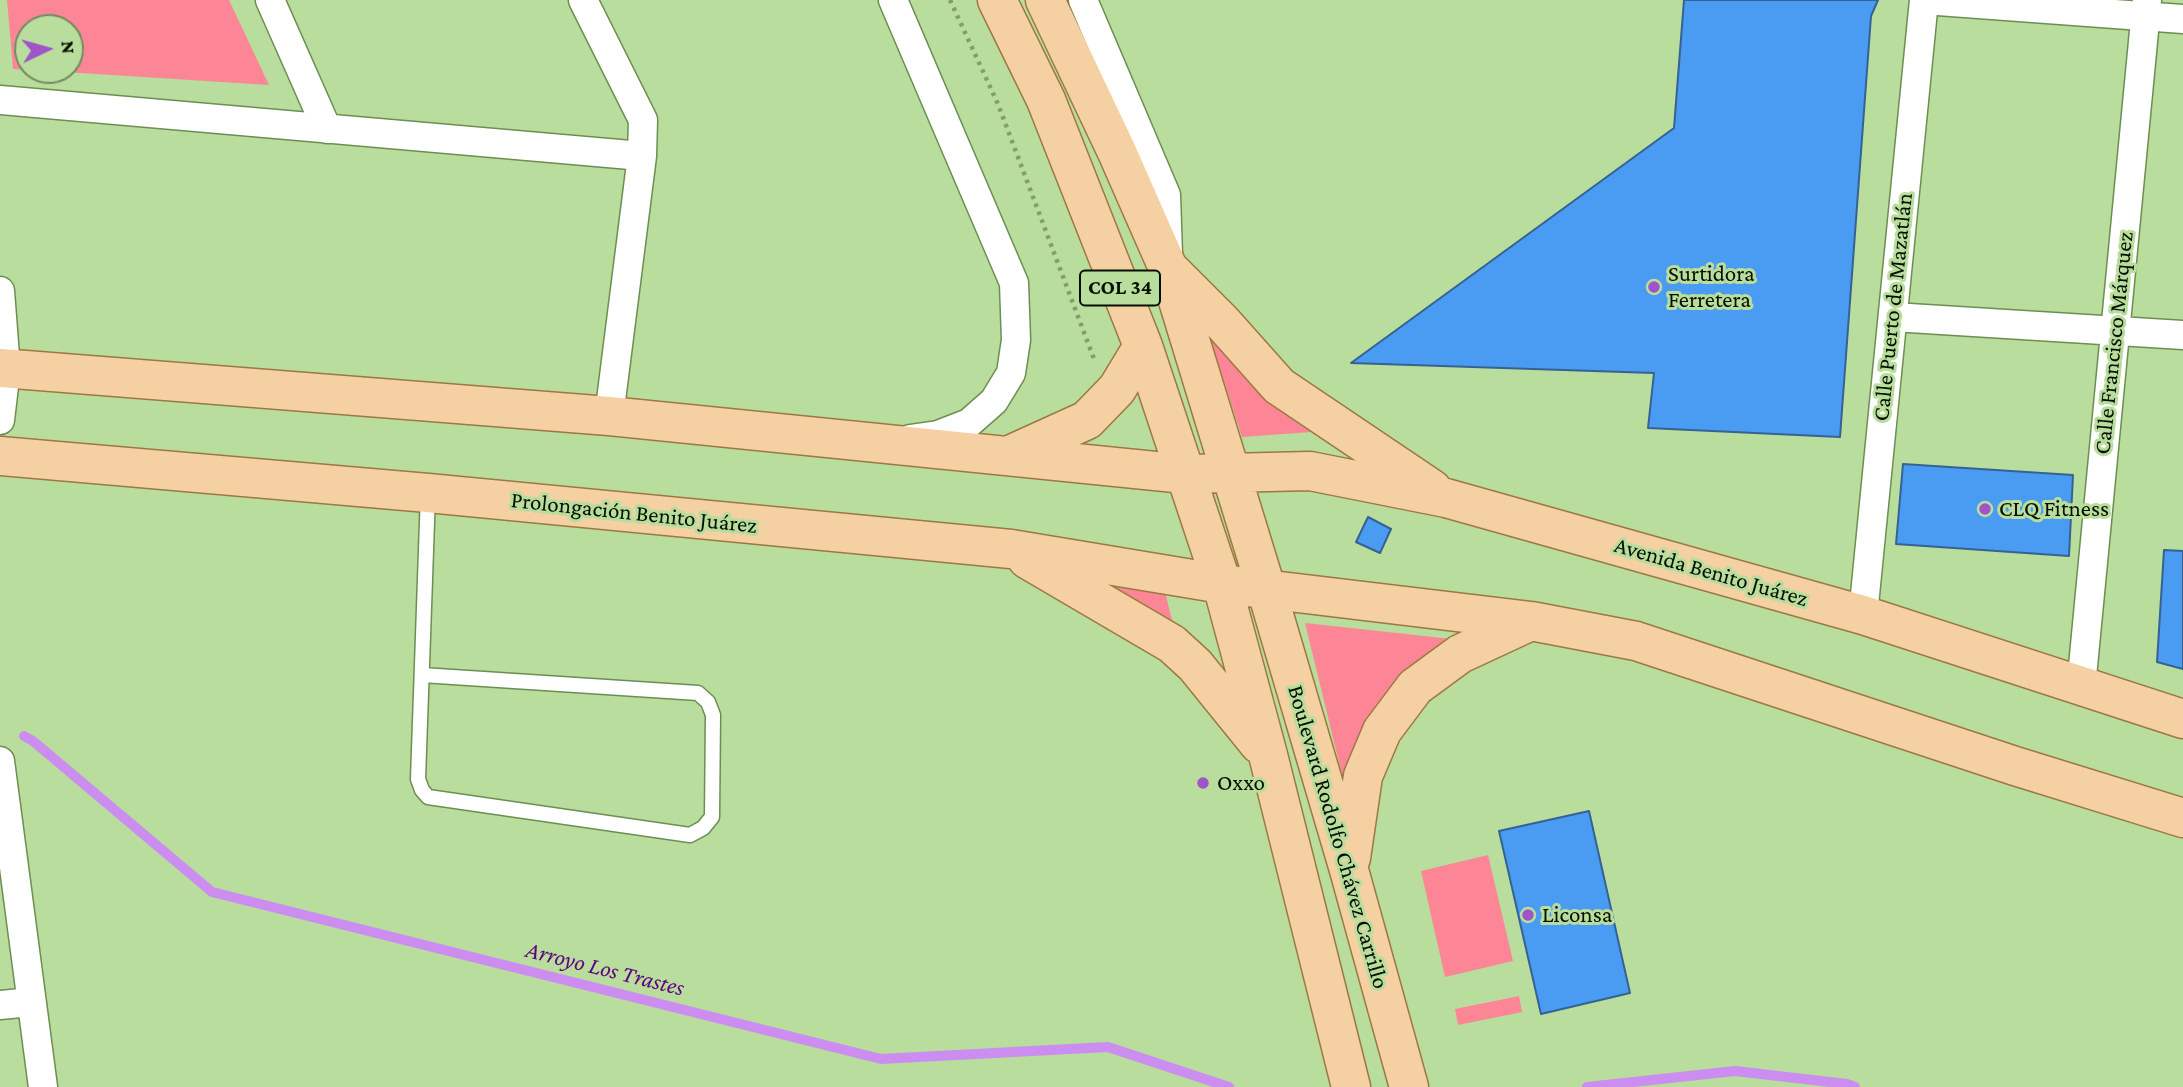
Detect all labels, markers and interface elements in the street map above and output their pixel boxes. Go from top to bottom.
north arrow [14,14,84,84]
text: N [57,40,79,55]
street label: Calle Puerto de Mazatlán [1867,192,1919,422]
street label: Calle Francisco Márquez [2089,230,2139,456]
place label: Surtidora Ferretera [1668,260,1755,314]
road number: COL 34 [1080,270,1160,306]
marker: Surtidora Ferretera [1646,279,1662,295]
street label: Prolongación Benito Juárez [510,486,758,540]
place label: CLQ Fitness [1999,495,2109,523]
marker: CLQ Fitness [1977,501,1993,517]
street label: Avenida Benito Juárez [1611,531,1811,613]
street label: Boulevard Rodolfo Chávez Carrillo [1281,682,1395,992]
place label: Oxxo [1217,769,1265,797]
marker: Oxxo [1195,775,1211,791]
place label: Liconsa [1542,901,1612,929]
marker: Liconsa [1520,907,1536,923]
water label: Arroyo Los Trastes [523,935,687,1003]

